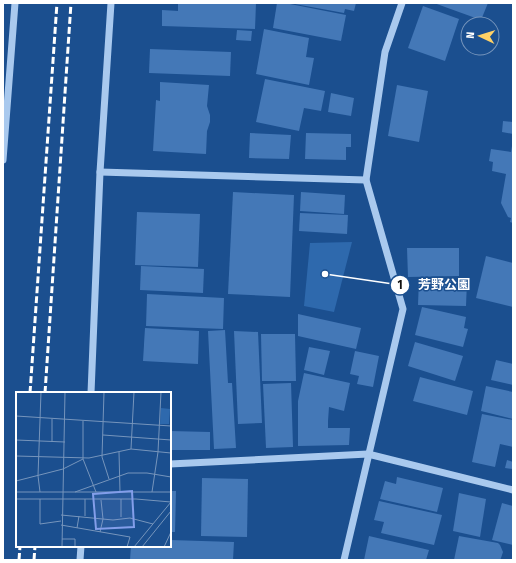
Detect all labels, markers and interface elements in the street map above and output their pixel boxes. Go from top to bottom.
north arrow [460,16,500,56]
text: N [464,32,477,39]
callout: 芳野公園 [390,272,478,297]
text: 芳野公園 [418,277,470,292]
text: 1 [397,278,403,292]
inset map [16,392,171,547]

